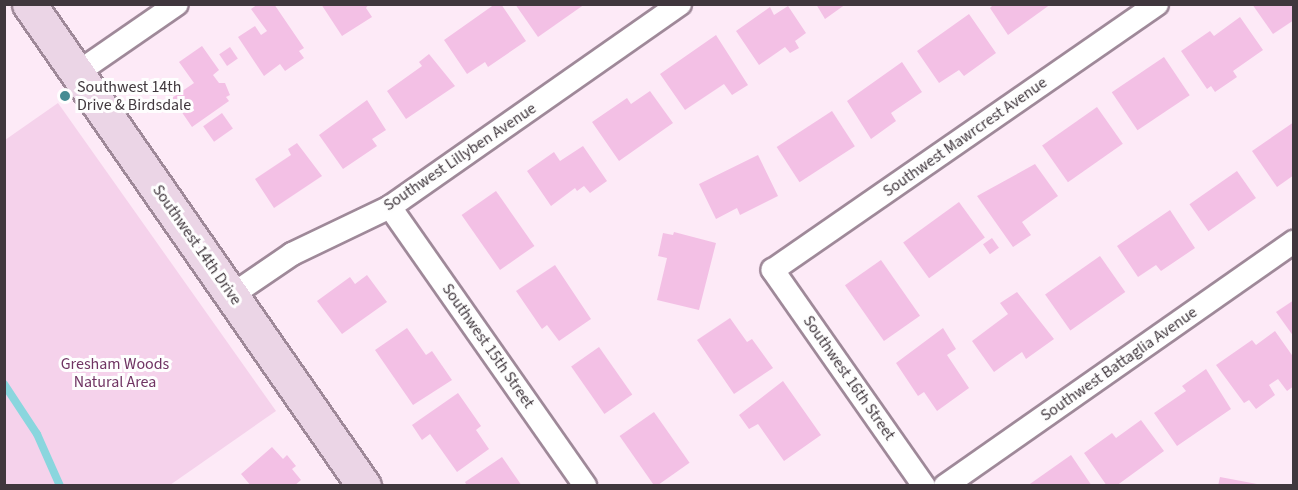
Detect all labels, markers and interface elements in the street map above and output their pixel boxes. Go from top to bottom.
street label: Southwest Mawrcrest Avenue [879,73,1051,201]
place label: Southwest 14th Drive & Birdsdale [77,77,191,115]
marker: Southwest 14th Drive & Birdsdale [58,89,72,103]
street label: Southwest Lillyben Avenue [380,99,540,215]
street label: Southwest 14th Drive [148,181,246,309]
street label: Southwest 15th Street [438,280,538,412]
street label: Southwest Battaglia Avenue [1037,303,1201,425]
street label: Southwest 16th Street [799,312,899,444]
park label: Gresham Woods Natural Area [61,354,169,392]

